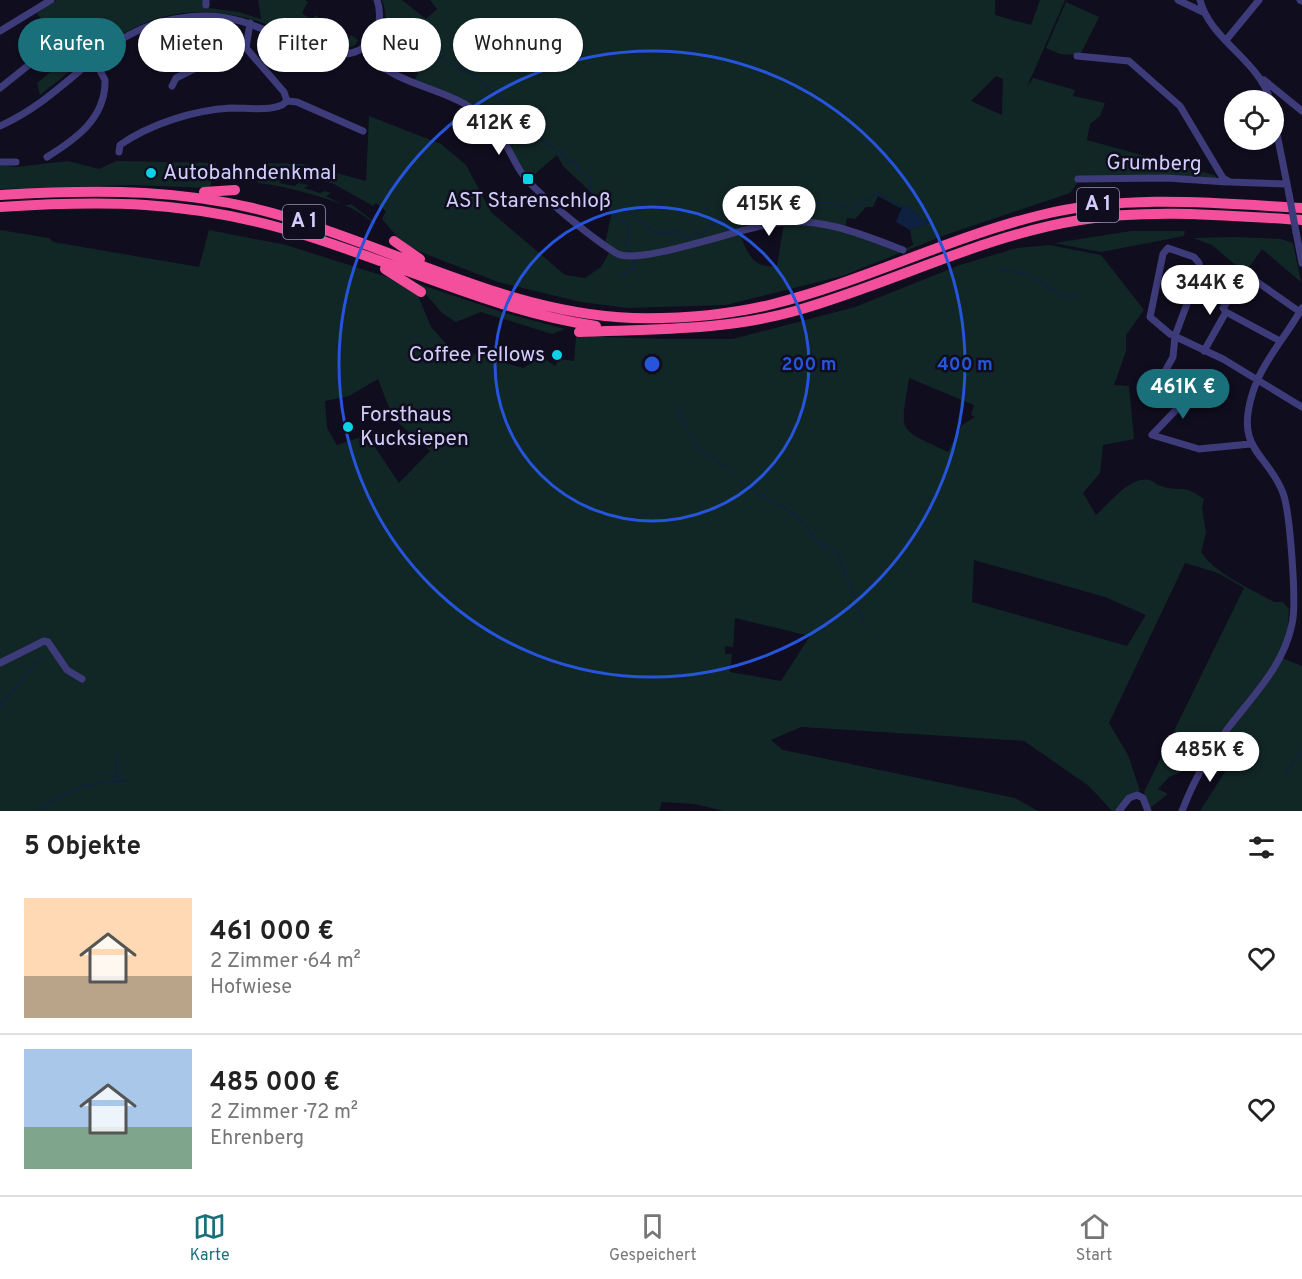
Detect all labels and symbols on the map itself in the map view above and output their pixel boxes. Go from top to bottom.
pin: 412K € [450,105,548,156]
street label: Grumberg [1106,150,1202,178]
place label: Autobahndenkmal [163,160,337,187]
marker: Autobahndenkmal [144,166,158,180]
marker: AST Starenschloß [521,172,535,186]
pin: 415K € [720,186,818,237]
place label: AST Starenschloß [445,188,611,215]
road number: A 1 [1077,188,1119,222]
road number: A 1 [283,205,325,239]
pin: 344K € [1161,265,1259,316]
place label: Coffee Fellows [409,342,545,369]
marker: Coffee Fellows [550,348,564,362]
centre of rings [642,354,662,374]
text: 200 m [781,354,837,377]
text: 400 m [937,354,993,377]
pin: 461K € [1134,369,1232,420]
place label: Forsthaus Kucksiepen [360,402,469,453]
marker: Forsthaus Kucksiepen [341,420,355,434]
pin: 485K € [1161,732,1259,783]

